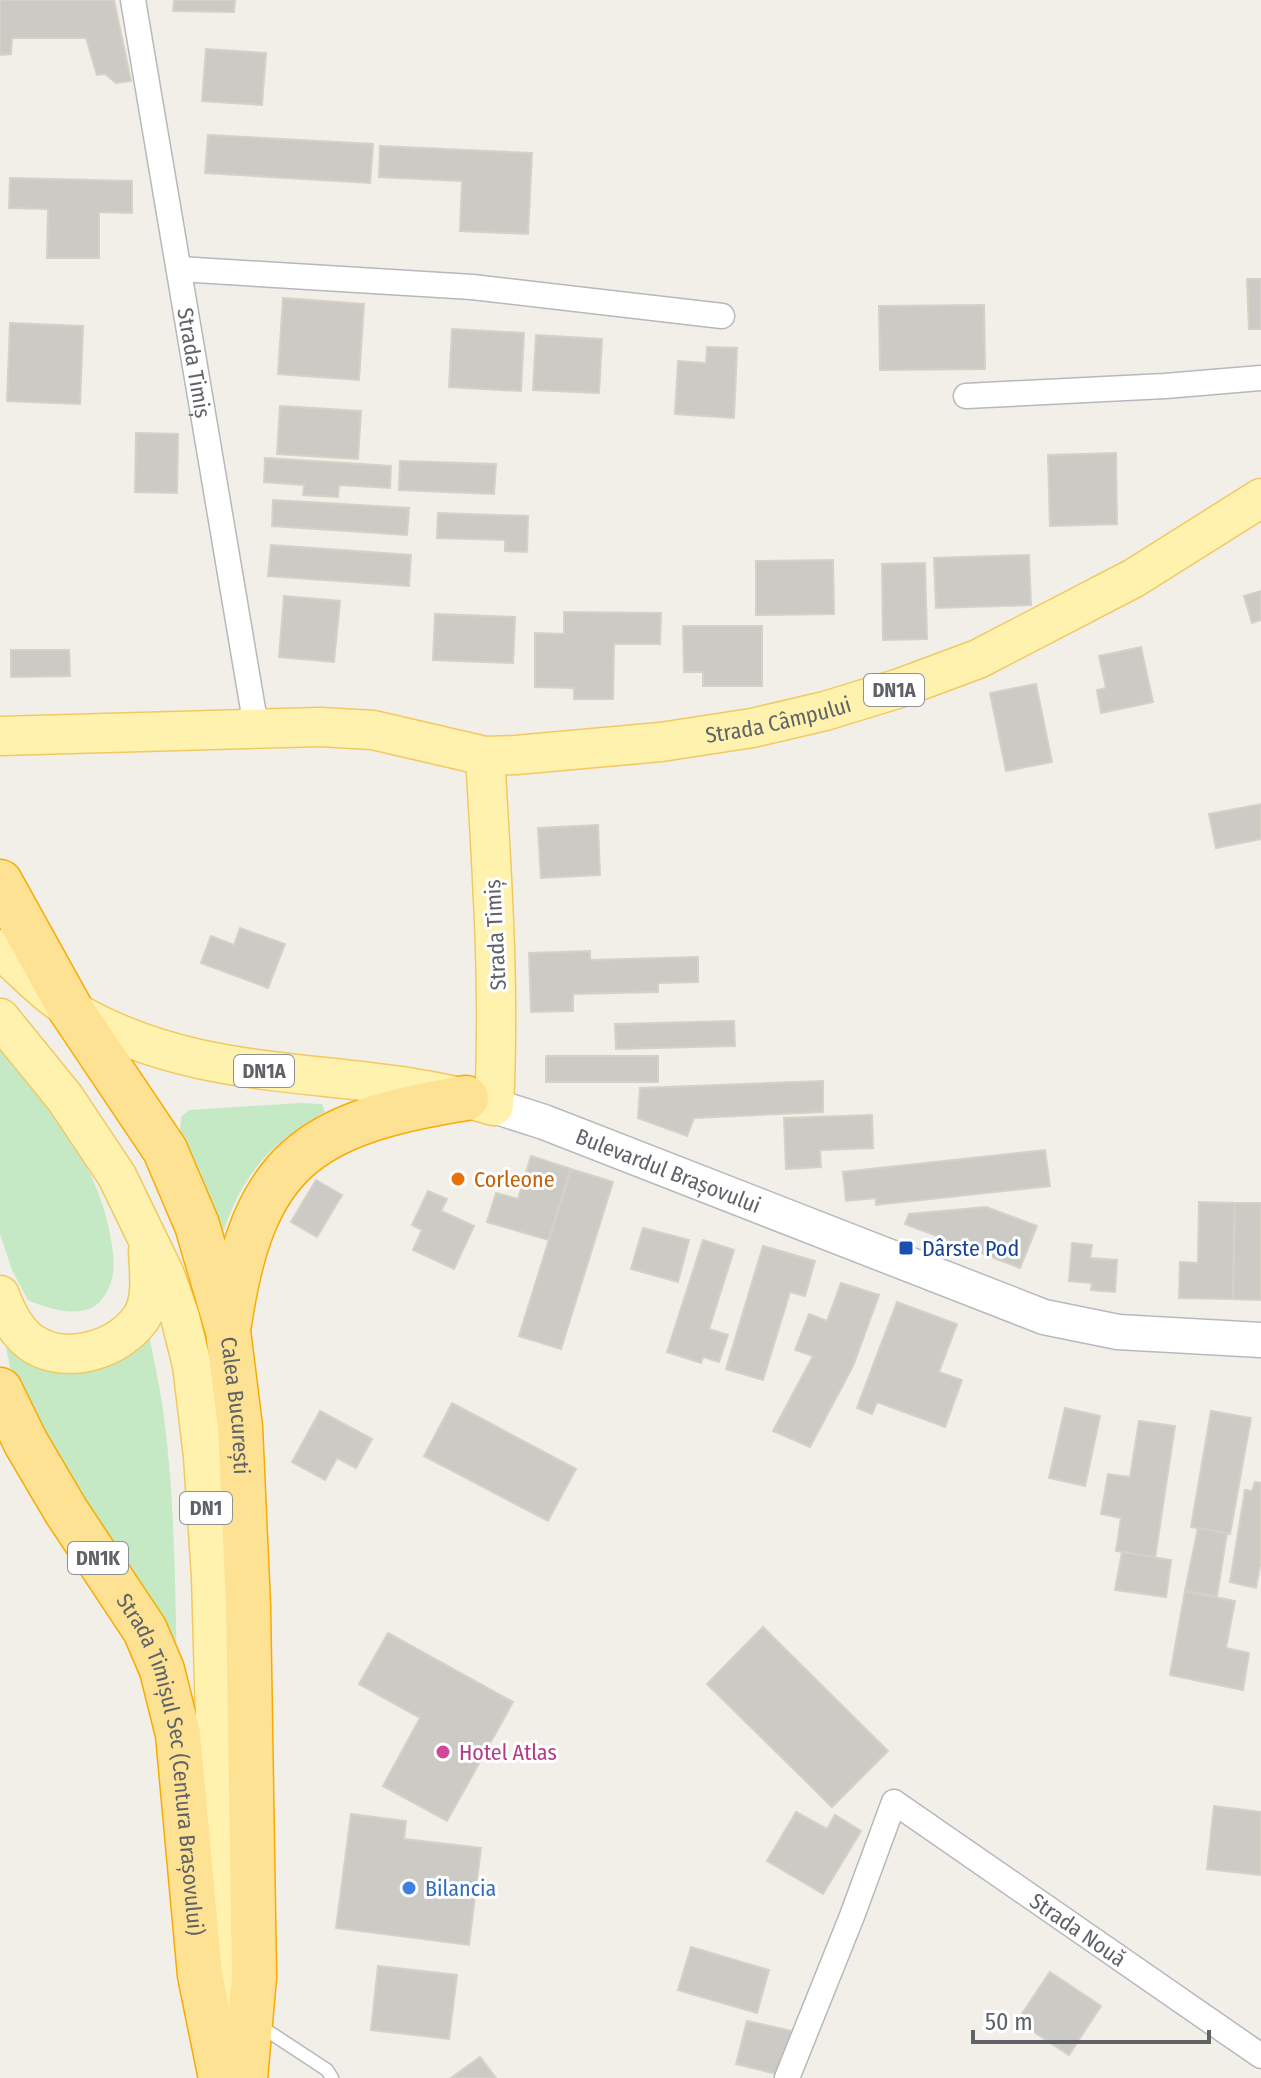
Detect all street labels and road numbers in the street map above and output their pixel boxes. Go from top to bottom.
street label: Strada Timiș [171,306,216,420]
road number: DN1A [864,674,924,706]
street label: Strada Câmpului [703,691,854,749]
street label: Strada Timiș [479,879,512,991]
road number: DN1A [234,1055,294,1087]
street label: Bulevardul Brașovului [572,1123,765,1219]
street label: Calea București [215,1335,255,1475]
road number: DN1 [180,1492,232,1524]
road number: DN1K [68,1542,128,1574]
street label: Strada Timișul Sec (Centura Brașovului) [111,1589,209,1937]
street label: Strada Nouă [1025,1887,1131,1973]

